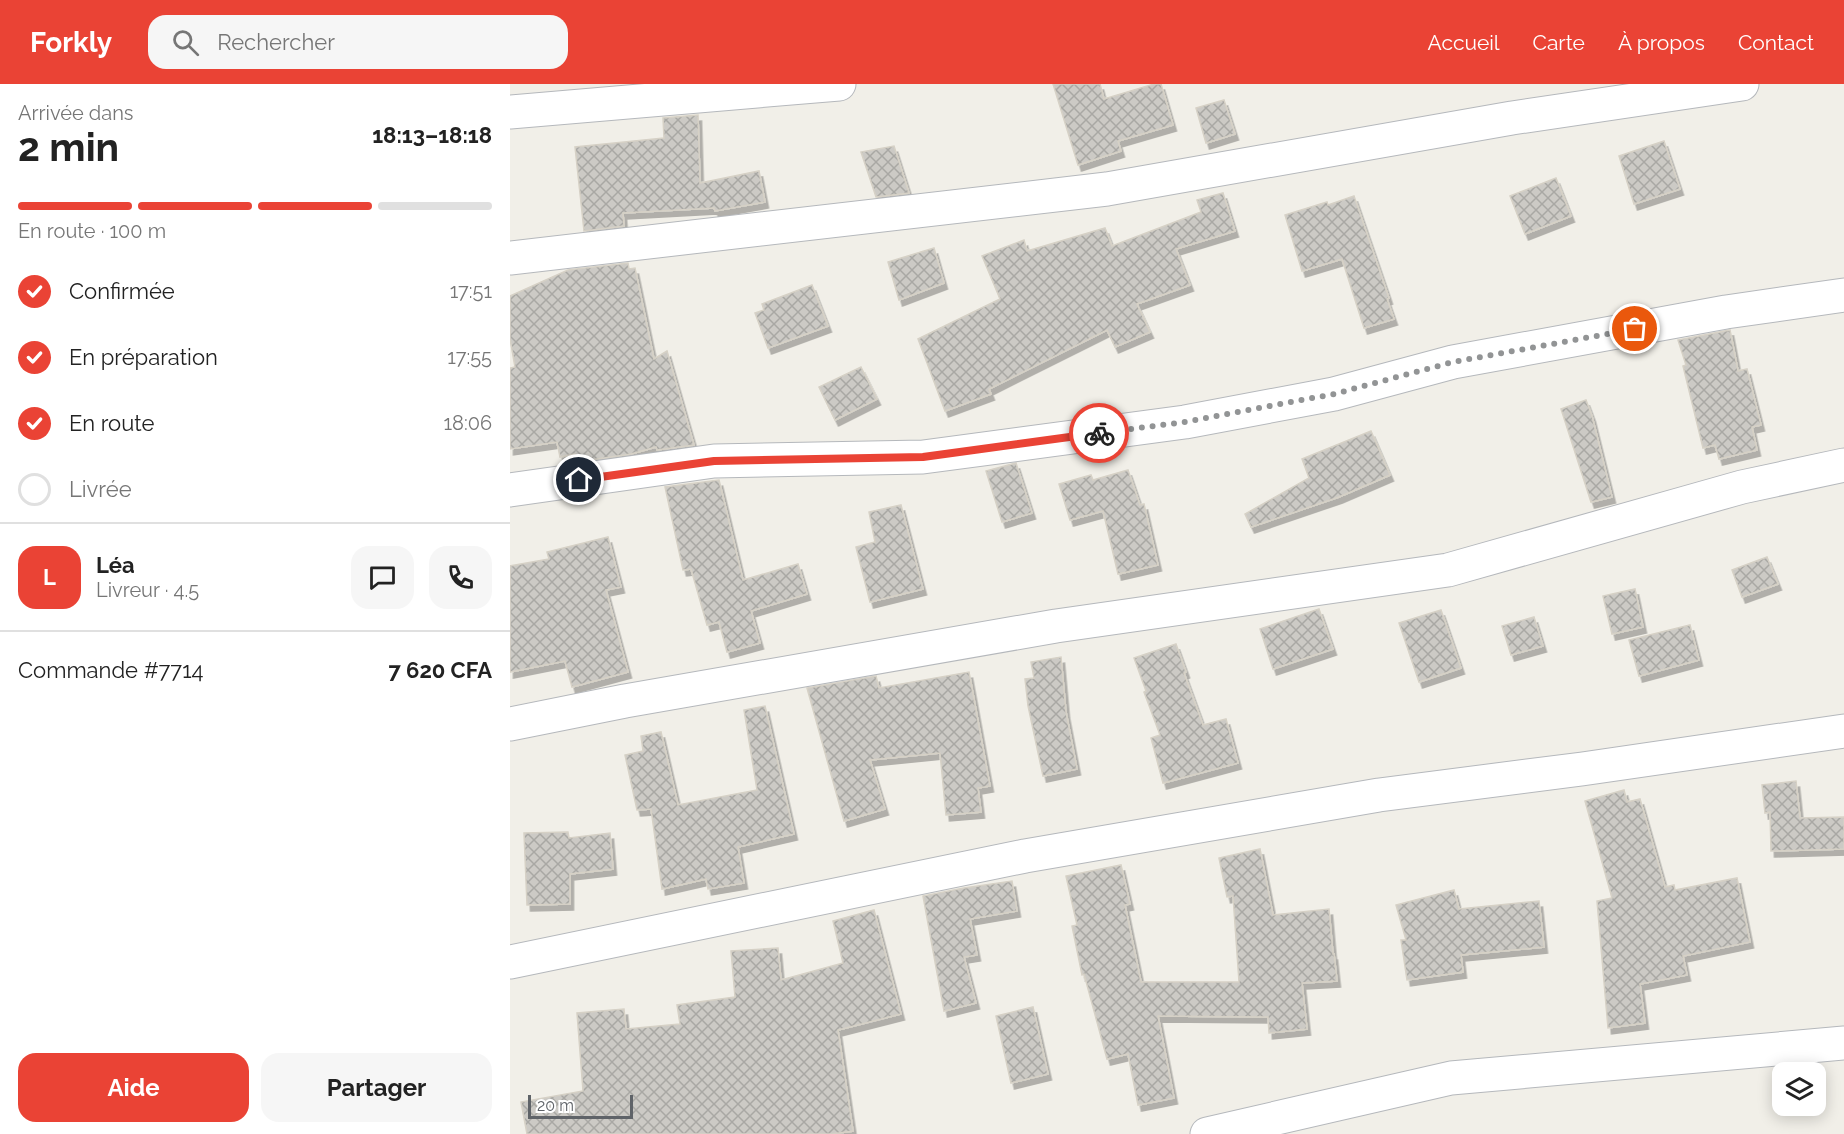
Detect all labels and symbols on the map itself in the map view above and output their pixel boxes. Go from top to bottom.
pin [1609,303,1660,354]
courier [1069,403,1129,463]
pin [553,454,604,505]
scale bar [528,1092,633,1120]

